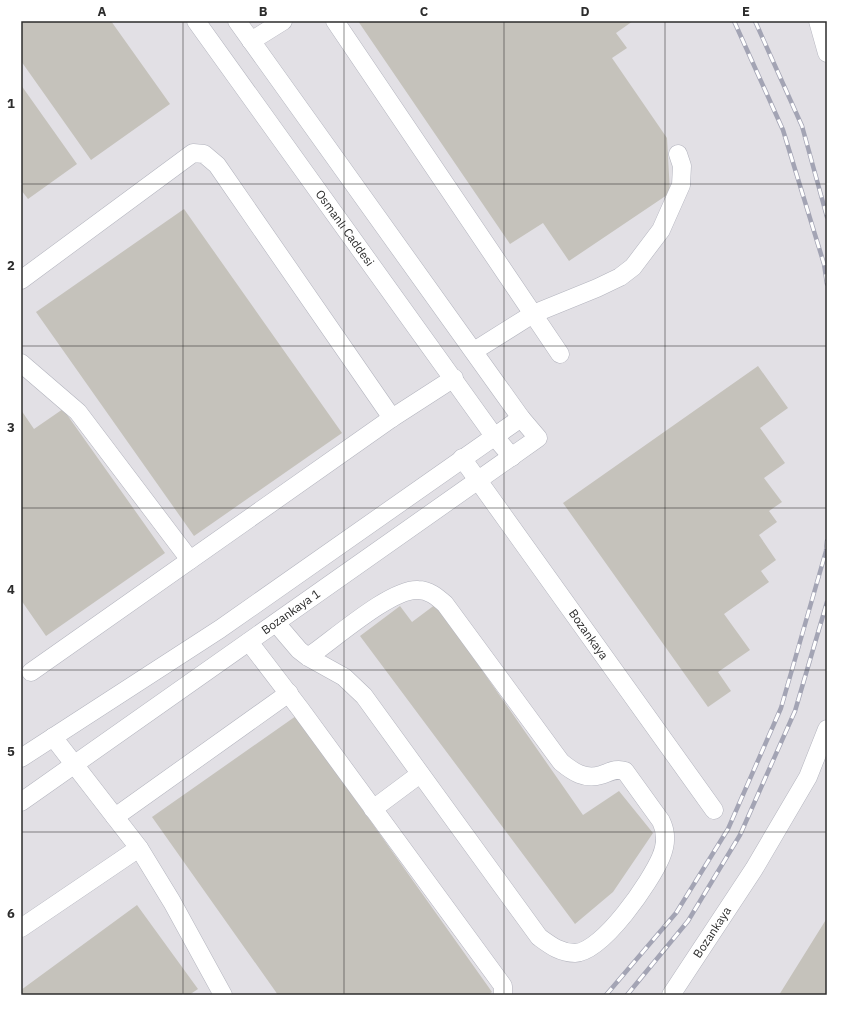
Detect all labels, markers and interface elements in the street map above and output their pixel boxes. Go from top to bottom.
text: A [98,3,107,20]
text: B [259,3,268,20]
text: C [420,3,429,20]
text: D [580,3,590,20]
text: E [742,3,750,20]
text: 1 [7,95,15,112]
street label: Osmanlı Caddesi [313,187,378,269]
text: 2 [7,257,15,274]
text: 3 [7,419,15,436]
text: 4 [7,581,15,598]
street label: Bozankaya 1 [258,586,323,637]
street label: Bozankaya [566,606,612,663]
text: 5 [7,743,15,760]
street label: Bozankaya [690,903,734,961]
text: 6 [7,905,15,922]

